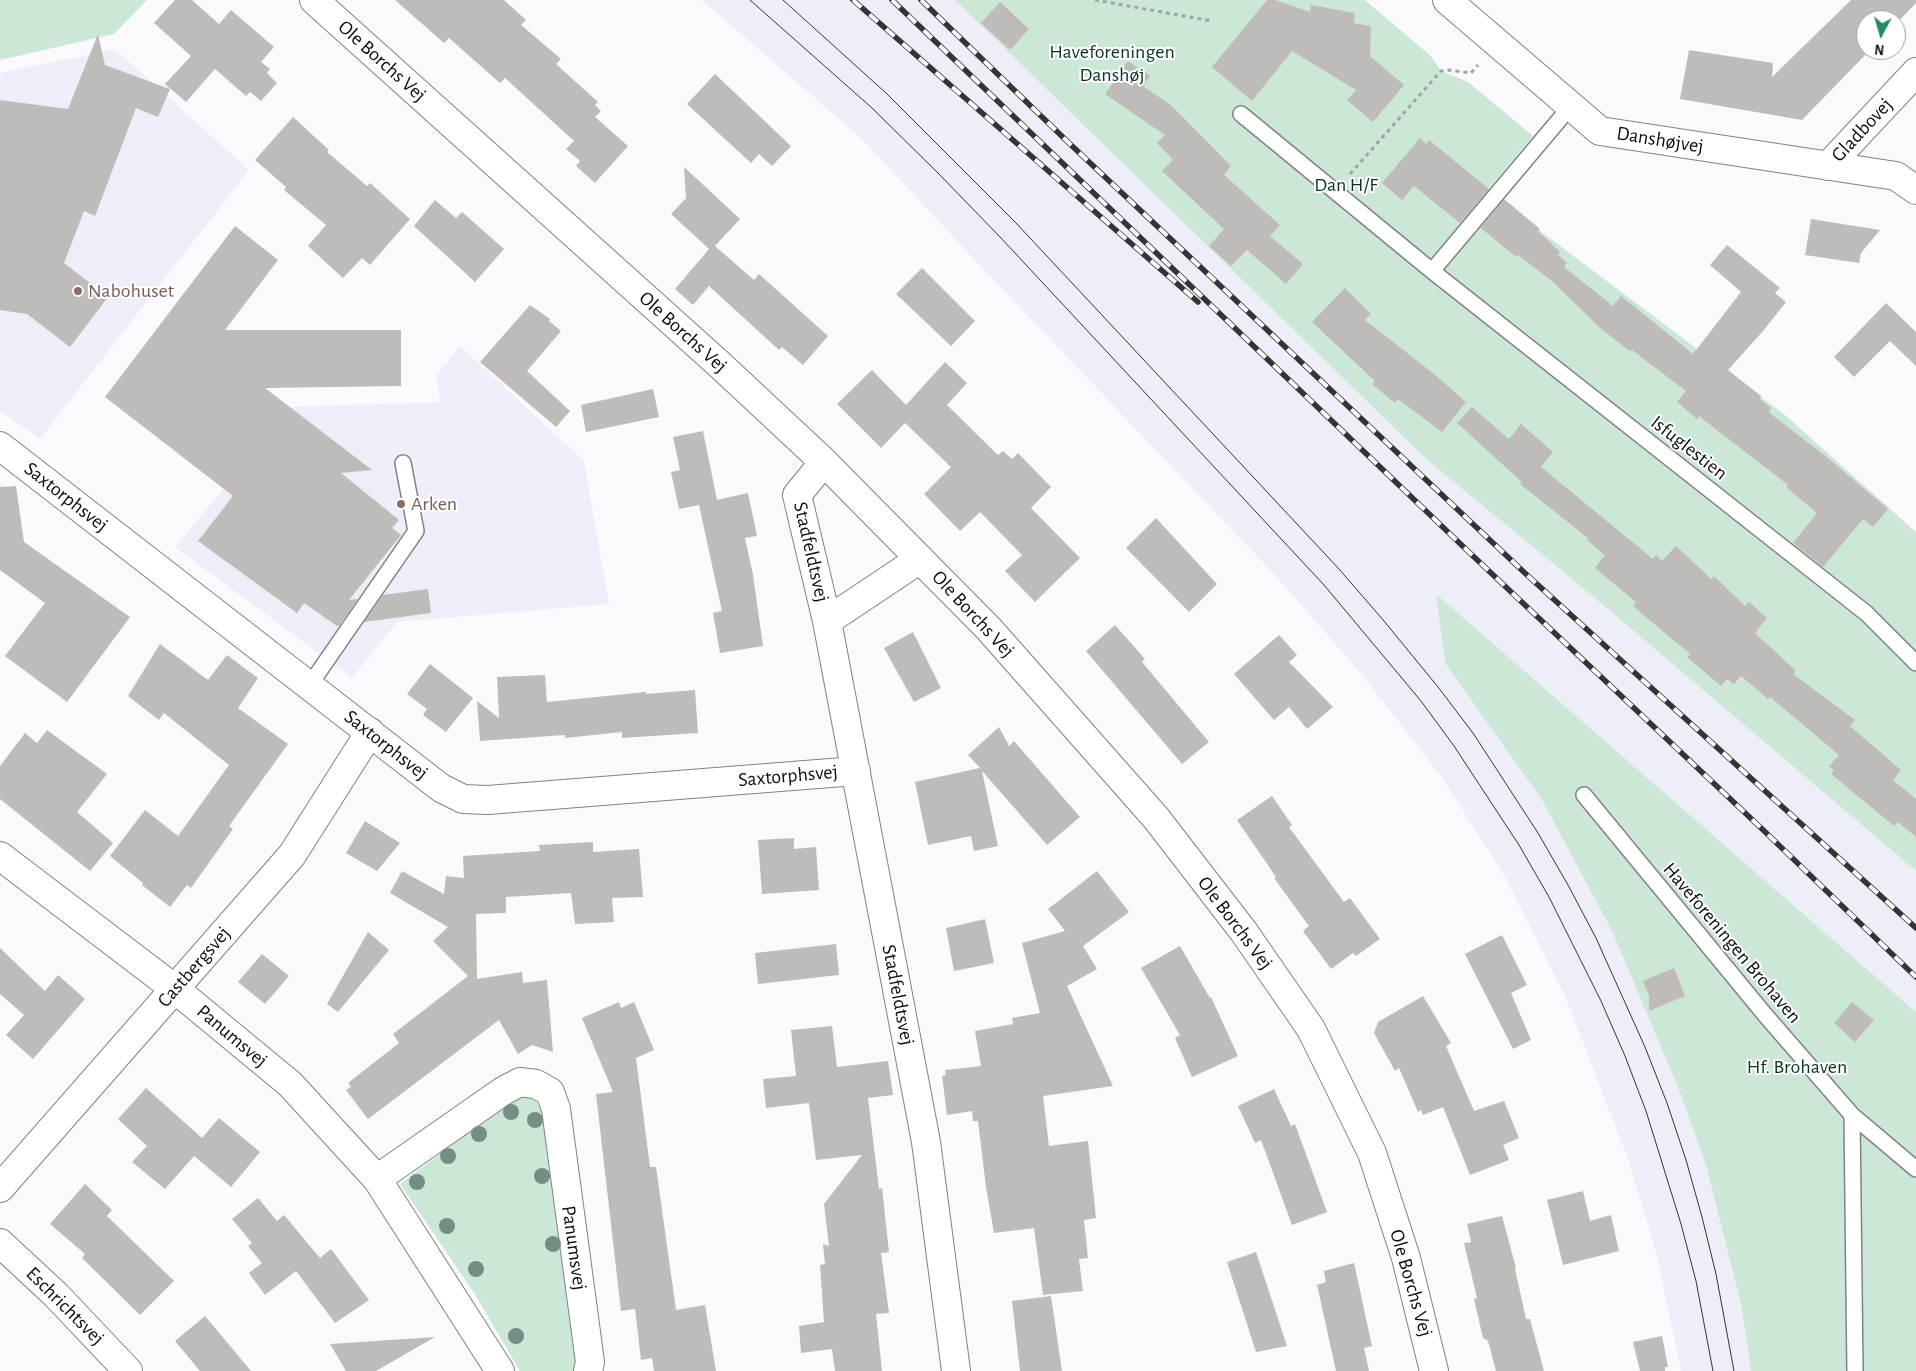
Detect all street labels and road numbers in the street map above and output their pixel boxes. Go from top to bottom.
street label: Ole Borchs Vej [333,15,431,107]
street label: Gladbovej [1826,93,1898,167]
street label: Danshøjvej [1615,121,1705,159]
street label: Ole Borchs Vej [634,286,732,378]
street label: Isfuglestien [1646,411,1732,485]
street label: Saxtorphsvej [19,457,113,537]
street label: Stadfeldtsvej [788,500,834,604]
street label: Ole Borchs Vej [927,565,1019,663]
street label: Saxtorphsvej [339,705,433,785]
street label: Saxtorphsvej [737,760,839,792]
street label: Haveforeningen Brohaven [1658,858,1806,1028]
street label: Ole Borchs Vej [1192,872,1278,974]
street label: Castbergsvej [152,922,236,1012]
street label: Stadfeldtsvej [876,943,920,1047]
street label: Panumsvej [192,999,272,1073]
street label: Panumsvej [556,1204,592,1292]
street label: Ole Borchs Vej [1384,1227,1438,1339]
street label: Eschrichtsvej [21,1262,109,1350]

